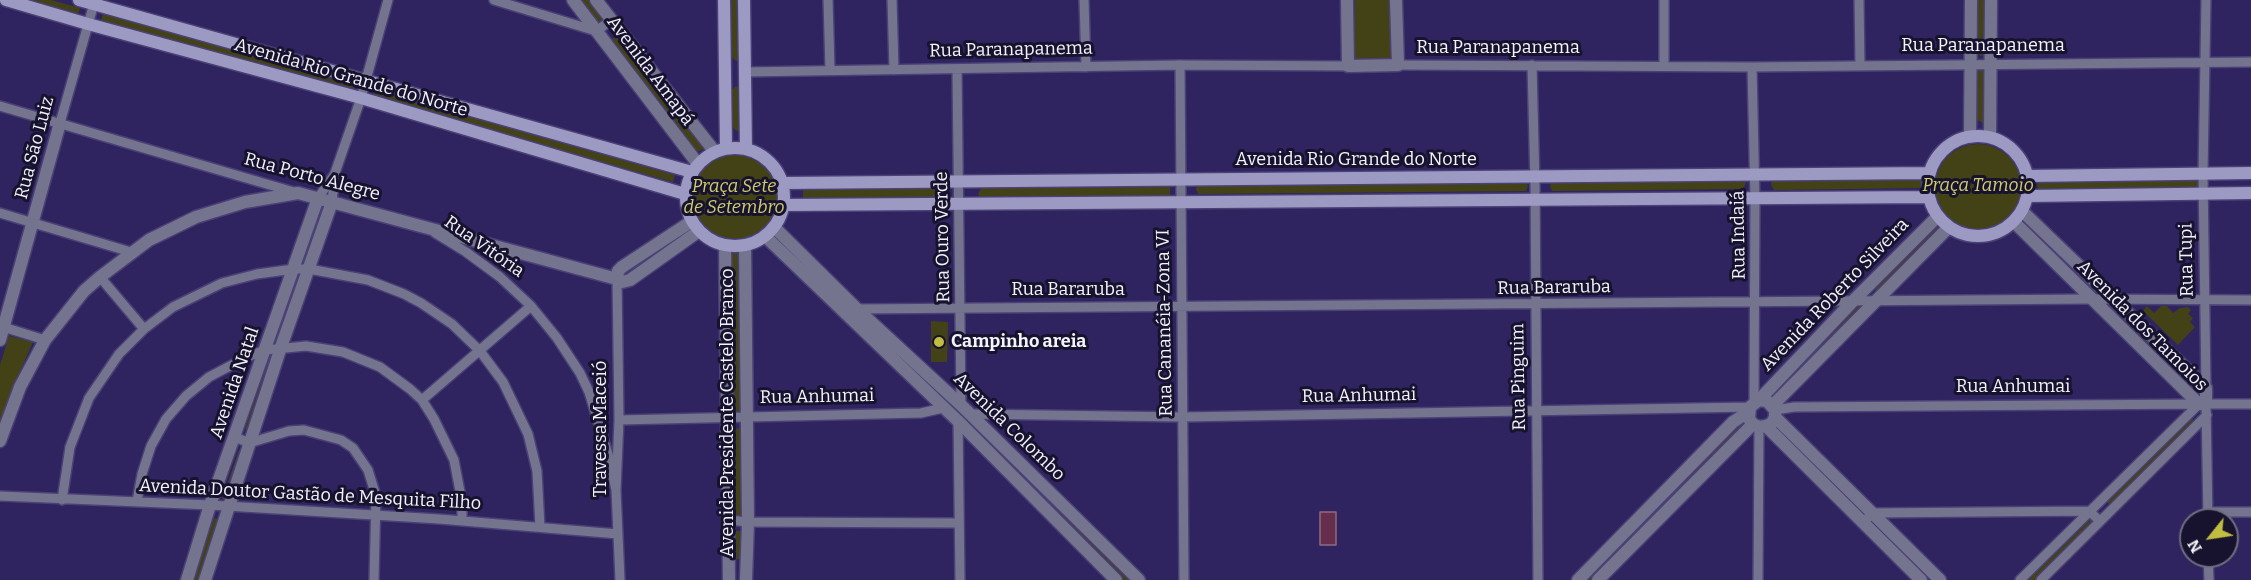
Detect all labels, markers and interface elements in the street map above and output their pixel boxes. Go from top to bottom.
street label: Avenida Amapá [602,12,698,130]
street label: Avenida Rio Grande do Norte [232,34,470,122]
street label: Rua Paranapanema [1901,35,2065,57]
street label: Rua Paranapanema [1416,37,1580,59]
street label: Rua Paranapanema [929,38,1093,62]
street label: Rua São Luiz [11,94,59,202]
street label: Rua Porto Alegre [242,148,382,206]
street label: Avenida Rio Grande do Norte [1235,149,1477,171]
street label: Rua Ouro Verde [931,171,955,303]
park label: Praça Tamoio [1922,175,2034,197]
park label: Praça Sete de Setembro [683,176,785,219]
street label: Rua Indaiá [1727,190,1751,280]
street label: Rua Vitória [440,212,528,282]
street label: Avenida Roberto Silveira [1756,214,1914,376]
street label: Rua Tupi [2176,223,2198,297]
street label: Rua Cananéia-Zona VI [1153,229,1177,417]
street label: Avenida dos Tamoios [2072,256,2212,396]
street label: Avenida Presidente Castelo Branco [717,268,739,558]
street label: Rua Bararuba [1497,276,1611,300]
street label: Rua Bararuba [1011,279,1125,301]
street label: Rua Pinguim [1507,323,1531,431]
street label: Avenida Natal [206,324,264,442]
place label: Campinho areia [951,331,1086,353]
marker: Campinho areia [932,335,946,349]
street label: Travessa Maceió [590,361,612,497]
street label: Avenida Colombo [949,368,1069,486]
street label: Rua Anhumai [1956,376,2070,398]
street label: Rua Anhumai [1301,384,1417,408]
street label: Rua Anhumai [759,385,875,409]
street label: Avenida Doutor Gastão de Mesquita Filho [138,475,482,515]
north arrow [2179,508,2239,568]
text: N [2183,536,2206,556]

